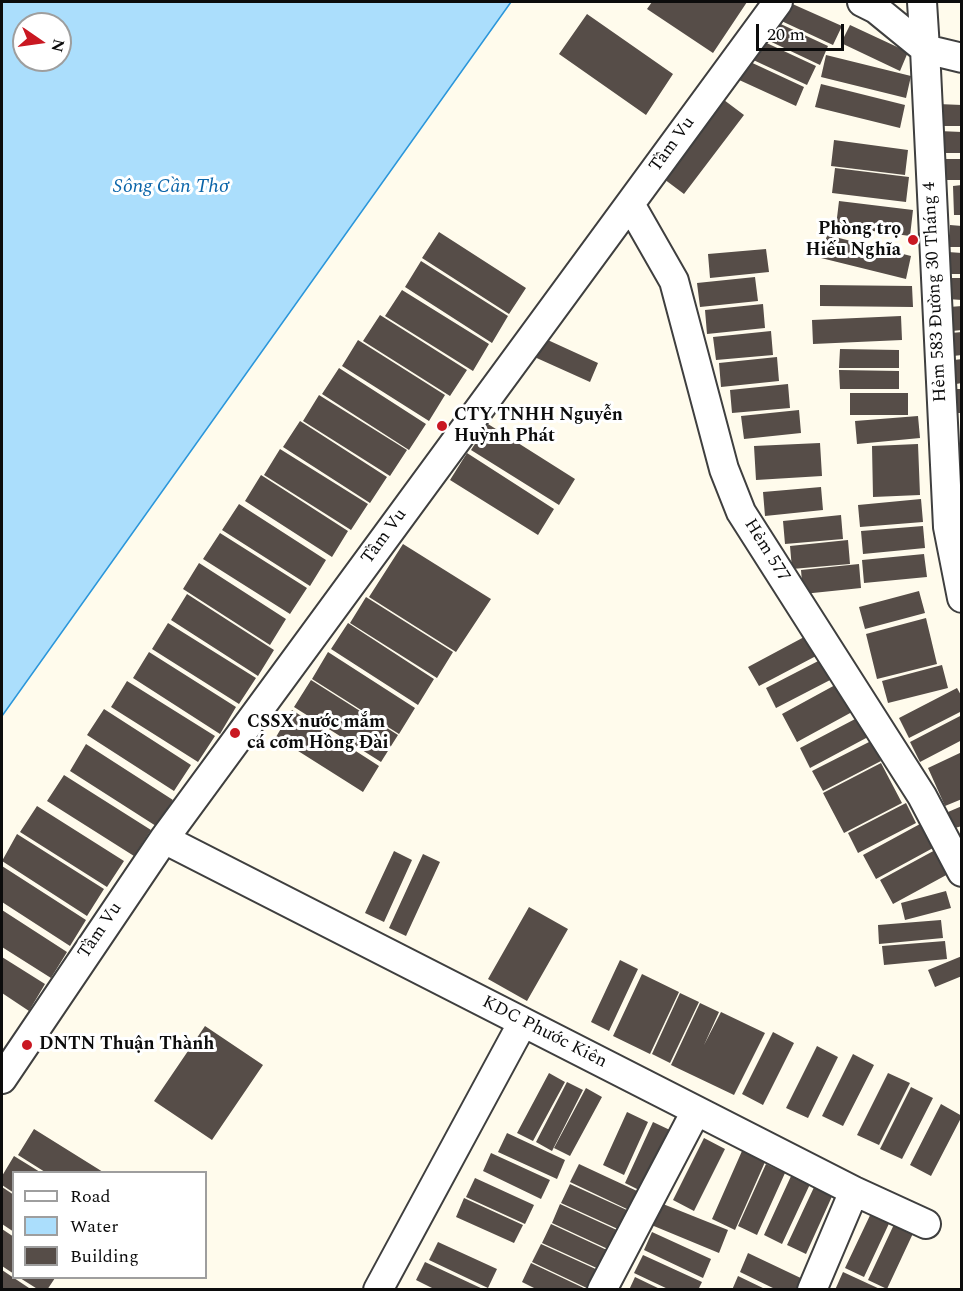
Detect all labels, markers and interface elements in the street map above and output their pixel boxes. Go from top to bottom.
north arrow [12,12,72,72]
scale bar [759,12,848,50]
text: 20 m [767,21,805,48]
text: N [44,37,71,55]
street label: Tầm Vu [646,113,700,177]
water label: Sông Cần Thơ [113,176,229,200]
street label: Hẻm 583 Đường 30 Tháng 4 [919,181,953,403]
place label: Phòng trọ Hiếu Nghĩa [805,219,901,262]
marker: Phòng trọ Hiếu Nghĩa [906,233,920,247]
place label: CTY TNHH Nguyễn Huỳnh Phát [454,405,623,448]
marker: CTY TNHH Nguyễn Huỳnh Phát [435,419,449,433]
street label: Tầm Vu [358,505,412,569]
street label: Hẻm 577 [738,515,794,587]
place label: CSSX nước mắm cá cơm Hồng Đài [247,712,389,754]
marker: CSSX nước mắm cá cơm Hồng Đài [228,726,242,740]
street label: Tầm Vu [74,899,128,963]
street label: KDC Phước Kiên [478,992,610,1074]
place label: DNTN Thuận Thành [39,1034,214,1056]
marker: DNTN Thuận Thành [20,1038,34,1052]
legend [12,1171,207,1279]
text: Road [70,1183,111,1210]
text: Water [70,1213,118,1240]
text: Building [70,1243,139,1270]

